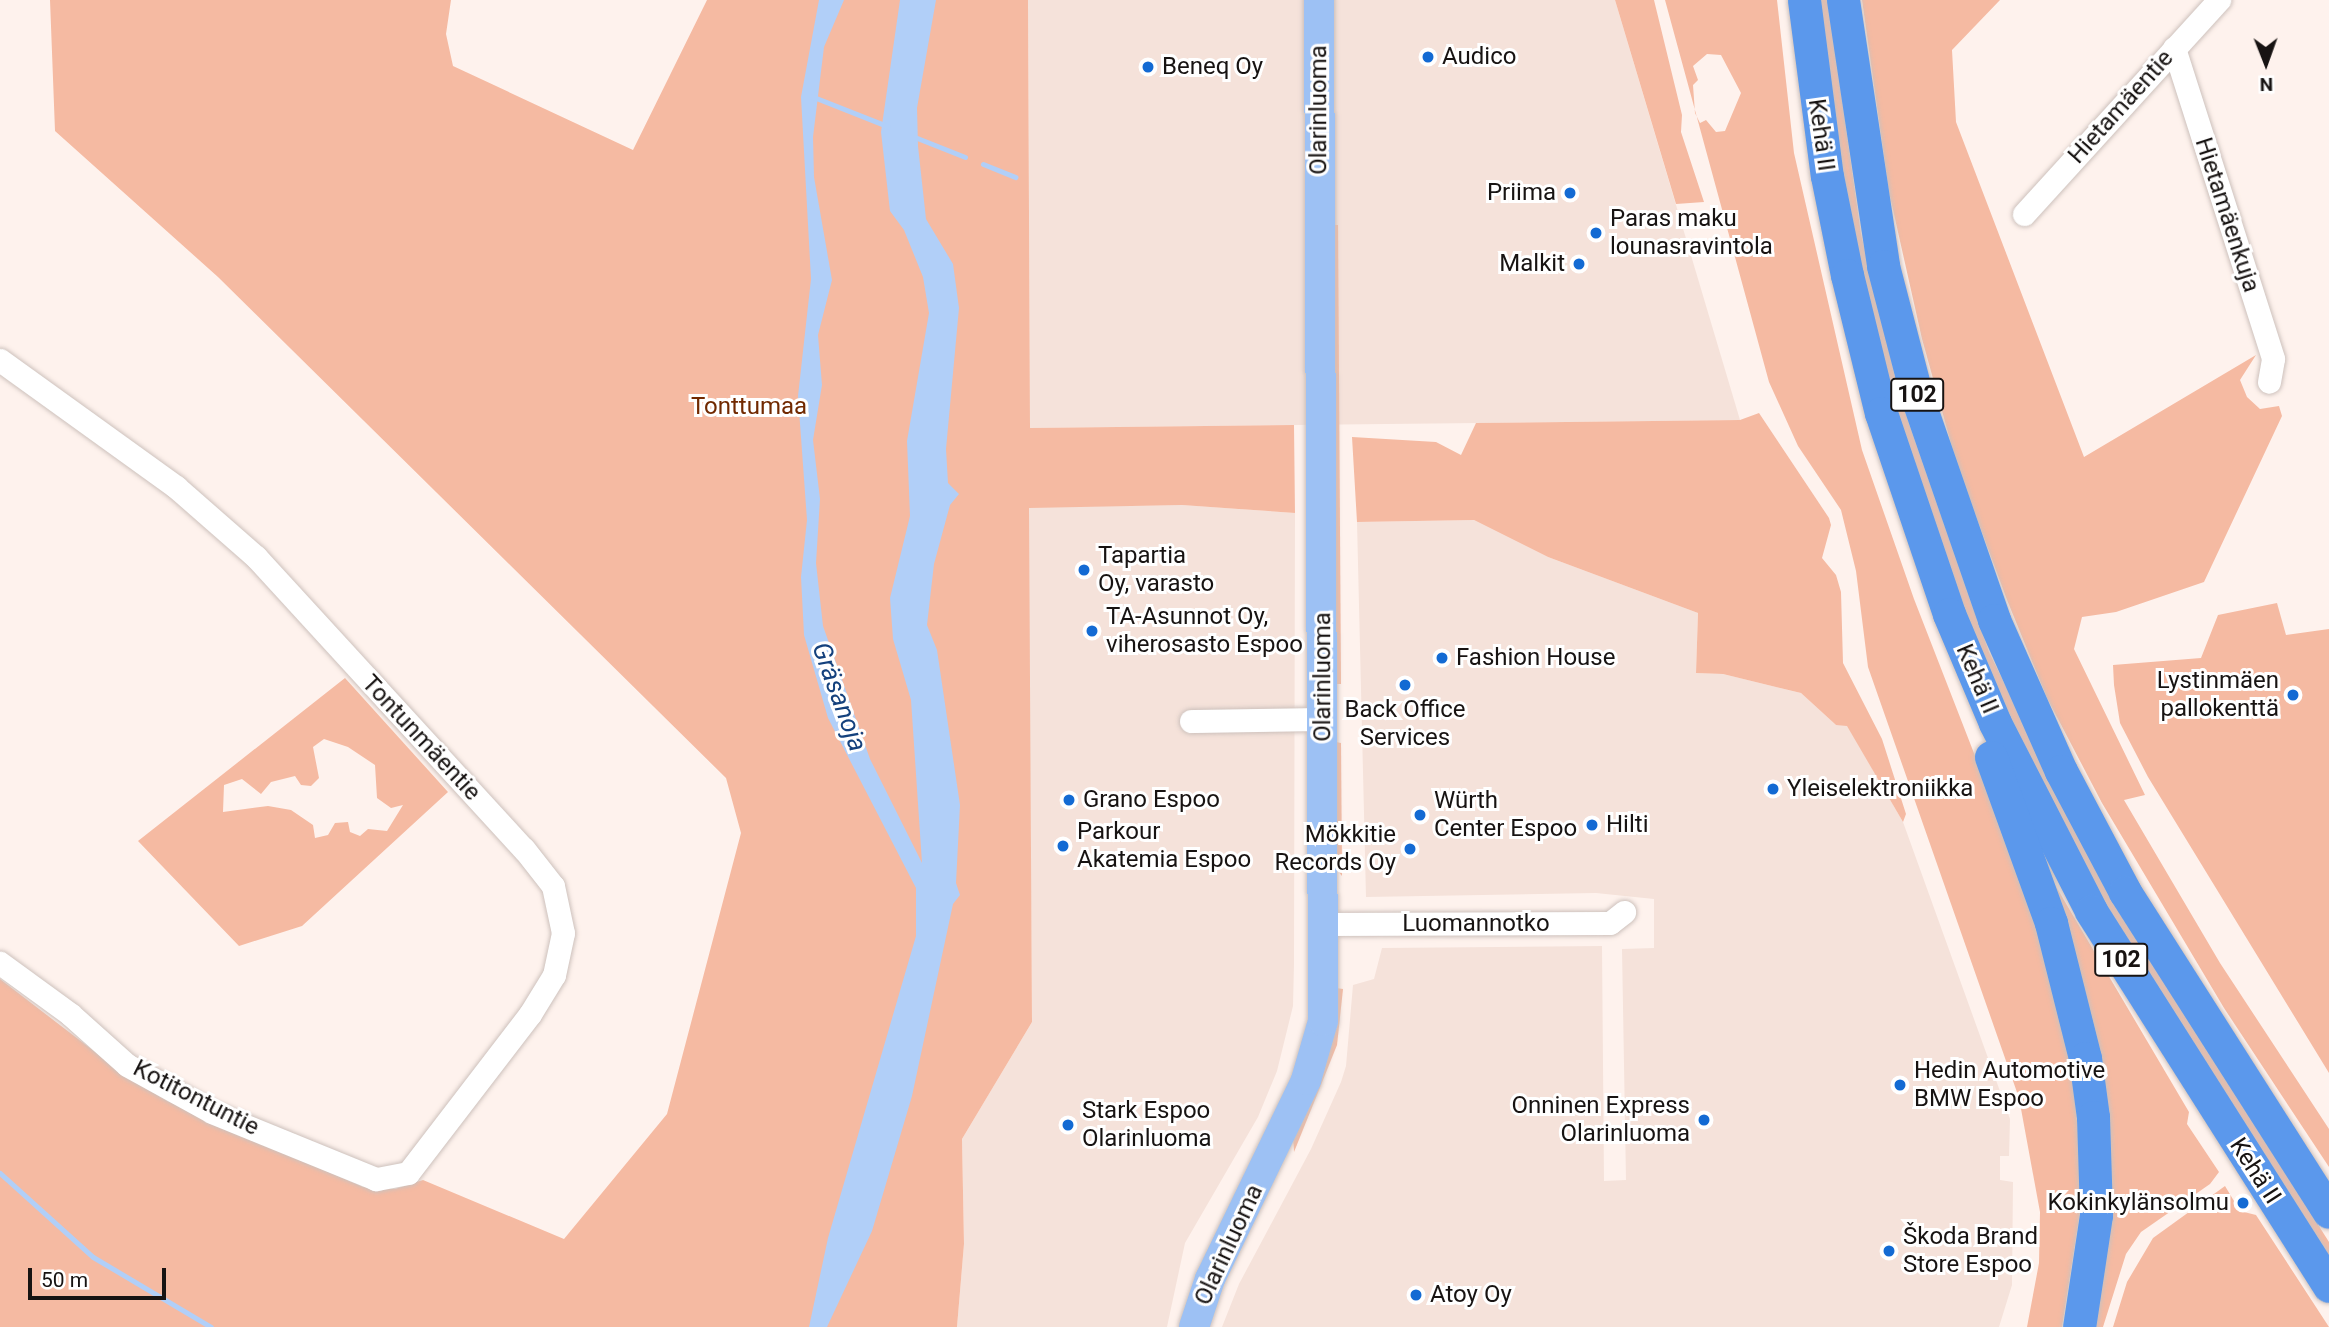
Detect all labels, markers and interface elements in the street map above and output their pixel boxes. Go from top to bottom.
north arrow [2231,28,2301,98]
place label: Audico [1442,43,1516,71]
street label: Hietamäentie [2062,44,2180,170]
street label: Olarinluoma [1305,45,1333,175]
marker: Audico [1420,49,1436,65]
place label: Beneq Oy [1162,53,1263,81]
marker: Beneq Oy [1140,59,1156,75]
text: N [2259,73,2273,96]
street label: Kehä II [1802,97,1840,173]
street label: Hietamäenkuja [2188,134,2266,296]
place label: Priima [1487,179,1556,207]
marker: Priima [1562,185,1578,201]
place label: Paras maku lounasravintola [1610,205,1773,261]
marker: Paras maku lounasravintola [1588,225,1604,241]
place label: Malkit [1499,250,1565,278]
marker: Malkit [1571,256,1587,272]
road number: 102 [1889,376,1945,414]
park label: Tonttumaa [691,393,807,421]
place label: Tapartia Oy, varasto [1098,542,1214,598]
marker: Tapartia Oy, varasto [1076,562,1092,578]
place label: TA-Asunnot Oy, viherosasto Espoo [1106,603,1303,659]
street label: Olarinluoma [1309,612,1337,742]
marker: TA-Asunnot Oy, viherosasto Espoo [1084,623,1100,639]
water label: Gräsanoja [805,638,873,756]
street label: Kehä II [1950,640,2004,718]
place label: Fashion House [1456,644,1615,672]
marker: Fashion House [1434,650,1450,666]
place label: Lystinmäen pallokenttä [2157,667,2279,723]
street label: Tontunmäentie [356,669,486,807]
marker: Back Office Services [1397,677,1413,693]
marker: Lystinmäen pallokenttä [2285,687,2301,703]
place label: Back Office Services [1345,696,1465,752]
place label: Yleiselektroniikka [1787,775,1973,803]
marker: Yleiselektroniikka [1765,781,1781,797]
place label: Grano Espoo [1083,786,1220,814]
place label: Würth Center Espoo [1434,787,1577,843]
marker: Grano Espoo [1061,792,1077,808]
marker: Würth Center Espoo [1412,807,1428,823]
place label: Hilti [1606,811,1648,839]
marker: Hilti [1584,817,1600,833]
place label: Parkour Akatemia Espoo [1077,818,1251,874]
place label: Mökkitie Records Oy [1275,821,1396,877]
marker: Parkour Akatemia Espoo [1055,838,1071,854]
marker: Mökkitie Records Oy [1402,841,1418,857]
street label: Luomannotko [1402,910,1550,938]
road number: 102 [2093,940,2149,979]
street label: Kotitontuntie [128,1054,264,1142]
place label: Hedin Automotive BMW Espoo [1914,1057,2105,1113]
marker: Hedin Automotive BMW Espoo [1892,1077,1908,1093]
place label: Onninen Express Olarinluoma [1512,1092,1690,1148]
place label: Stark Espoo Olarinluoma [1082,1097,1211,1153]
marker: Onninen Express Olarinluoma [1696,1112,1712,1128]
marker: Stark Espoo Olarinluoma [1060,1117,1076,1133]
street label: Kehä II [2223,1133,2287,1209]
street label: Olarinluoma [1189,1180,1269,1310]
place label: Kokinkylänsolmu [2047,1189,2229,1217]
marker: Kokinkylänsolmu [2235,1195,2251,1211]
place label: Škoda Brand Store Espoo [1903,1223,2038,1279]
marker: Škoda Brand Store Espoo [1881,1243,1897,1259]
scale bar [32,1254,170,1298]
text: 50 m [41,1268,88,1292]
place label: Atoy Oy [1430,1281,1512,1309]
marker: Atoy Oy [1408,1287,1424,1303]

